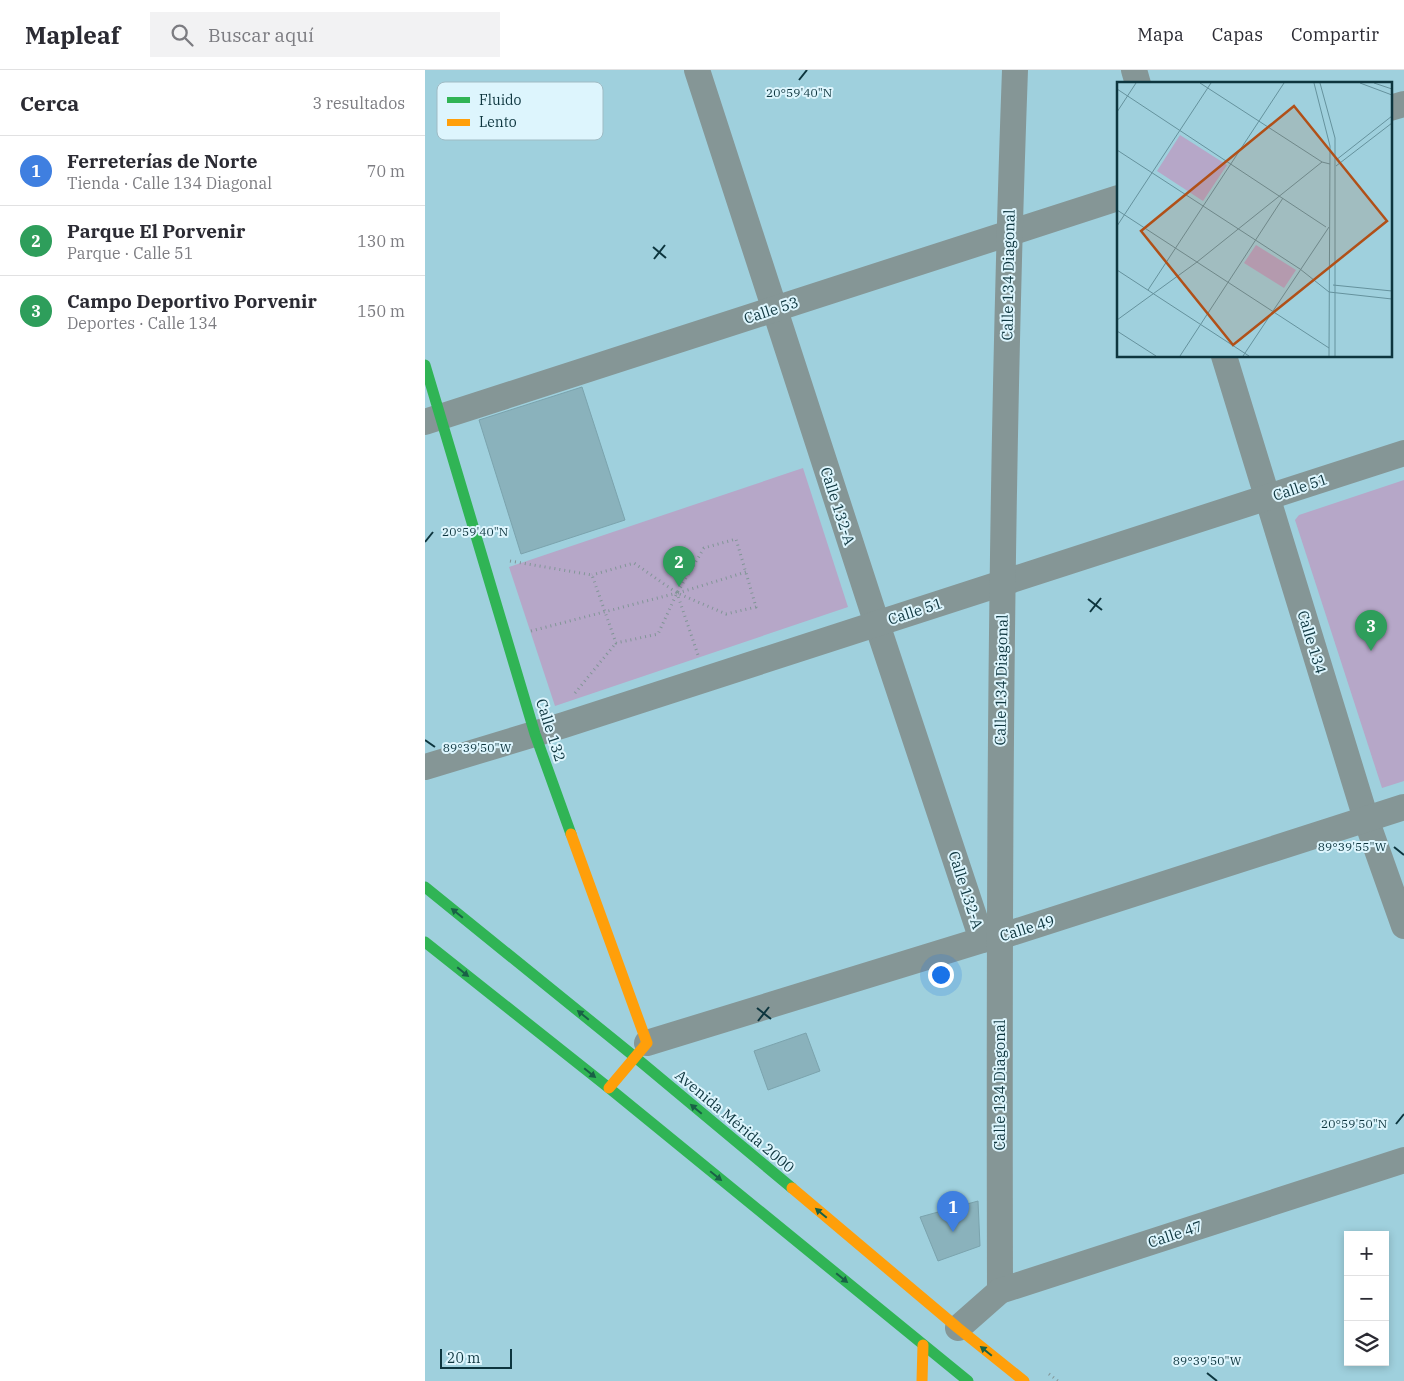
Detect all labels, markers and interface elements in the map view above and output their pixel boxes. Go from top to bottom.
search box [150,12,500,57]
text: Mapleaf [25,19,120,51]
icon: search [168,21,196,49]
text: Buscar aquí [208,23,314,47]
text: Mapa [1137,23,1184,46]
text: Capas [1212,23,1263,46]
text: Compartir [1291,23,1379,46]
legend [437,82,603,140]
inset map [1117,82,1391,358]
text: 20°59'40"N [766,85,832,100]
text: Cerca [20,89,79,117]
text: Fluido [479,91,522,109]
text: 3 resultados [313,93,405,113]
text: Lento [479,113,517,131]
text: Ferreterías de Norte [67,149,257,173]
text: 1 [31,161,41,181]
text: 70 m [367,161,405,181]
text: Tienda · Calle 134 Diagonal [67,173,272,193]
street label: Calle 134 Diagonal [997,209,1019,341]
text: Parque El Porvenir [67,219,245,243]
text: 2 [31,231,41,251]
text: 130 m [357,231,405,251]
text: Parque · Calle 51 [67,243,193,263]
text: Campo Deportivo Porvenir [67,289,317,313]
street label: Calle 53 [741,292,801,328]
text: 3 [31,301,41,321]
text: 150 m [357,301,405,321]
text: Deportes · Calle 134 [67,313,217,333]
street label: Calle 132-A [816,464,860,548]
street label: Calle 51 [1270,469,1330,505]
text: 20°59'40"N [442,524,508,539]
pin: 2 [663,546,695,587]
street label: Calle 51 [885,593,945,629]
street label: Calle 134 [1293,608,1331,676]
pin: 3 [1355,610,1387,651]
street label: Calle 134 Diagonal [990,614,1012,746]
street label: Calle 132 [532,696,570,764]
text: 89°39'50"W [443,740,512,755]
text: 89°39'55"W [1318,839,1387,854]
street label: Calle 132-A [944,848,988,932]
one-way arrow [451,907,464,918]
street label: Calle 49 [997,911,1057,945]
your location [928,962,954,988]
one-way arrow [456,966,469,977]
one-way arrow [577,1010,590,1021]
street label: Calle 134 Diagonal [990,1019,1009,1151]
street label: Avenida Mérida 2000 [671,1065,799,1177]
one-way arrow [583,1068,596,1079]
one-way arrow [690,1103,703,1114]
text: 20°59'50"N [1321,1116,1387,1131]
one-way arrow [709,1170,722,1181]
pin: 1 [937,1191,969,1232]
one-way arrow [815,1207,827,1219]
street label: Calle 47 [1145,1216,1205,1252]
map controls [1344,1231,1389,1366]
button: + [1344,1231,1389,1276]
one-way arrow [835,1273,848,1284]
button: − [1344,1276,1389,1321]
button: layers [1344,1321,1389,1366]
one-way arrow [979,1345,992,1356]
scale bar [440,1346,513,1369]
text: 20 m [447,1349,480,1367]
text: 89°39'50"W [1173,1353,1242,1368]

